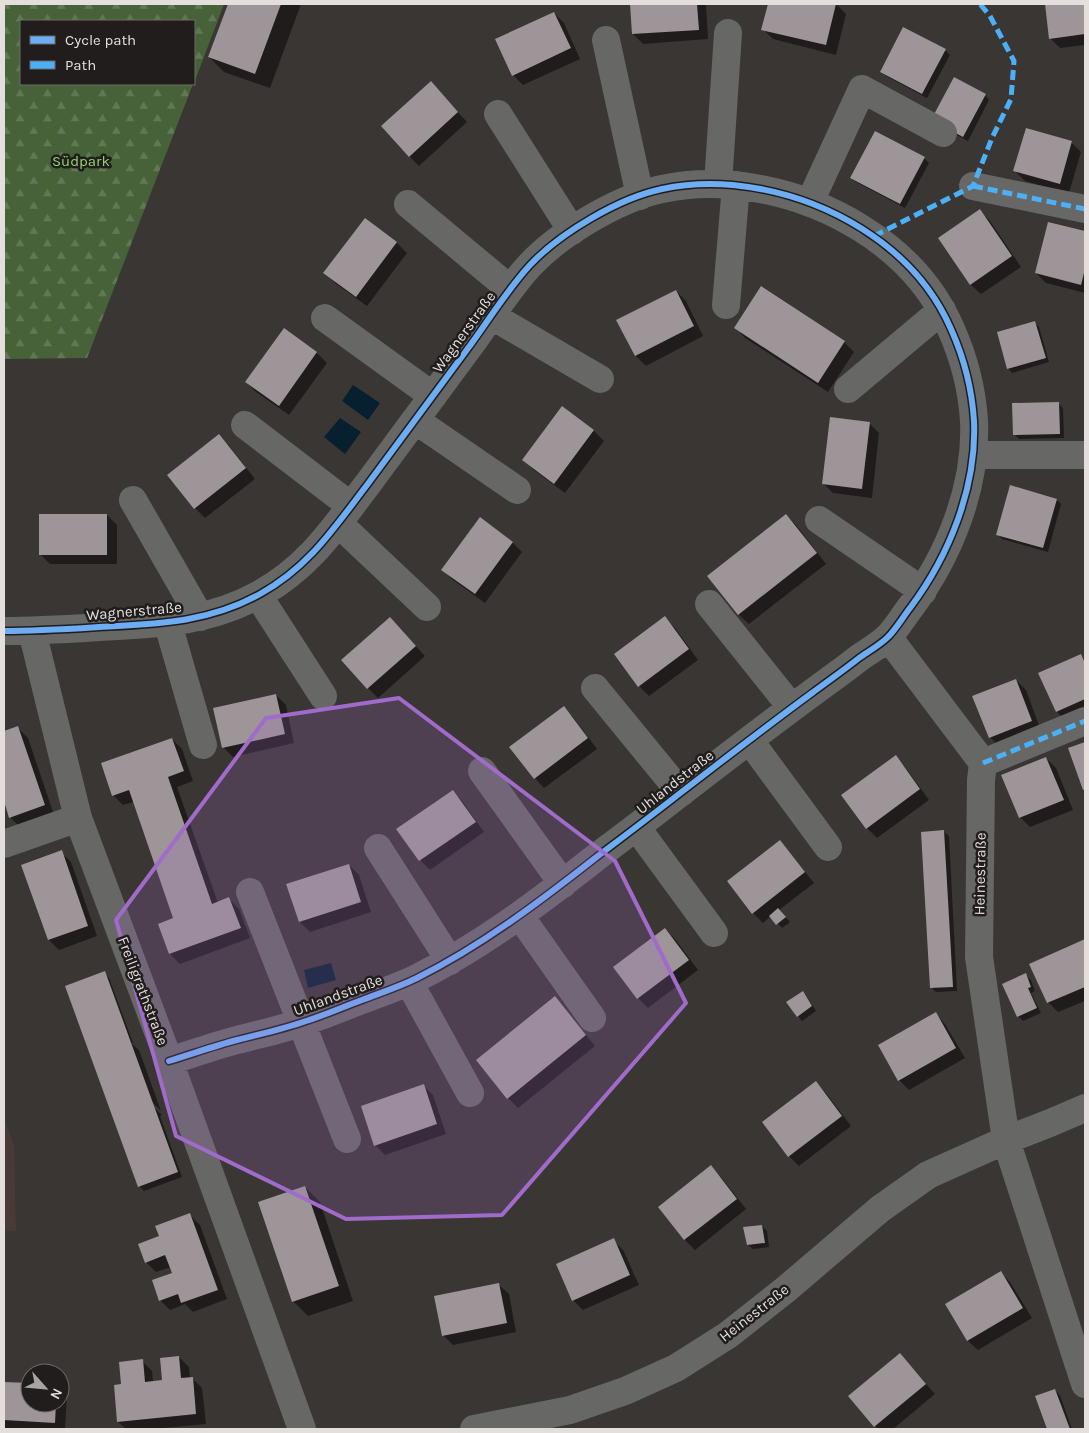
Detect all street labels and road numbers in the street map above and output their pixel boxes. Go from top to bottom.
street label: Wagnerstraße [429,288,499,376]
street label: Wagnerstraße [85,598,183,624]
street label: Uhlandstraße [633,746,717,818]
street label: Heinestraße [970,832,990,916]
street label: Freiligrathstraße [114,934,172,1048]
street label: Uhlandstraße [291,971,385,1019]
street label: Heinestraße [716,1280,792,1346]

